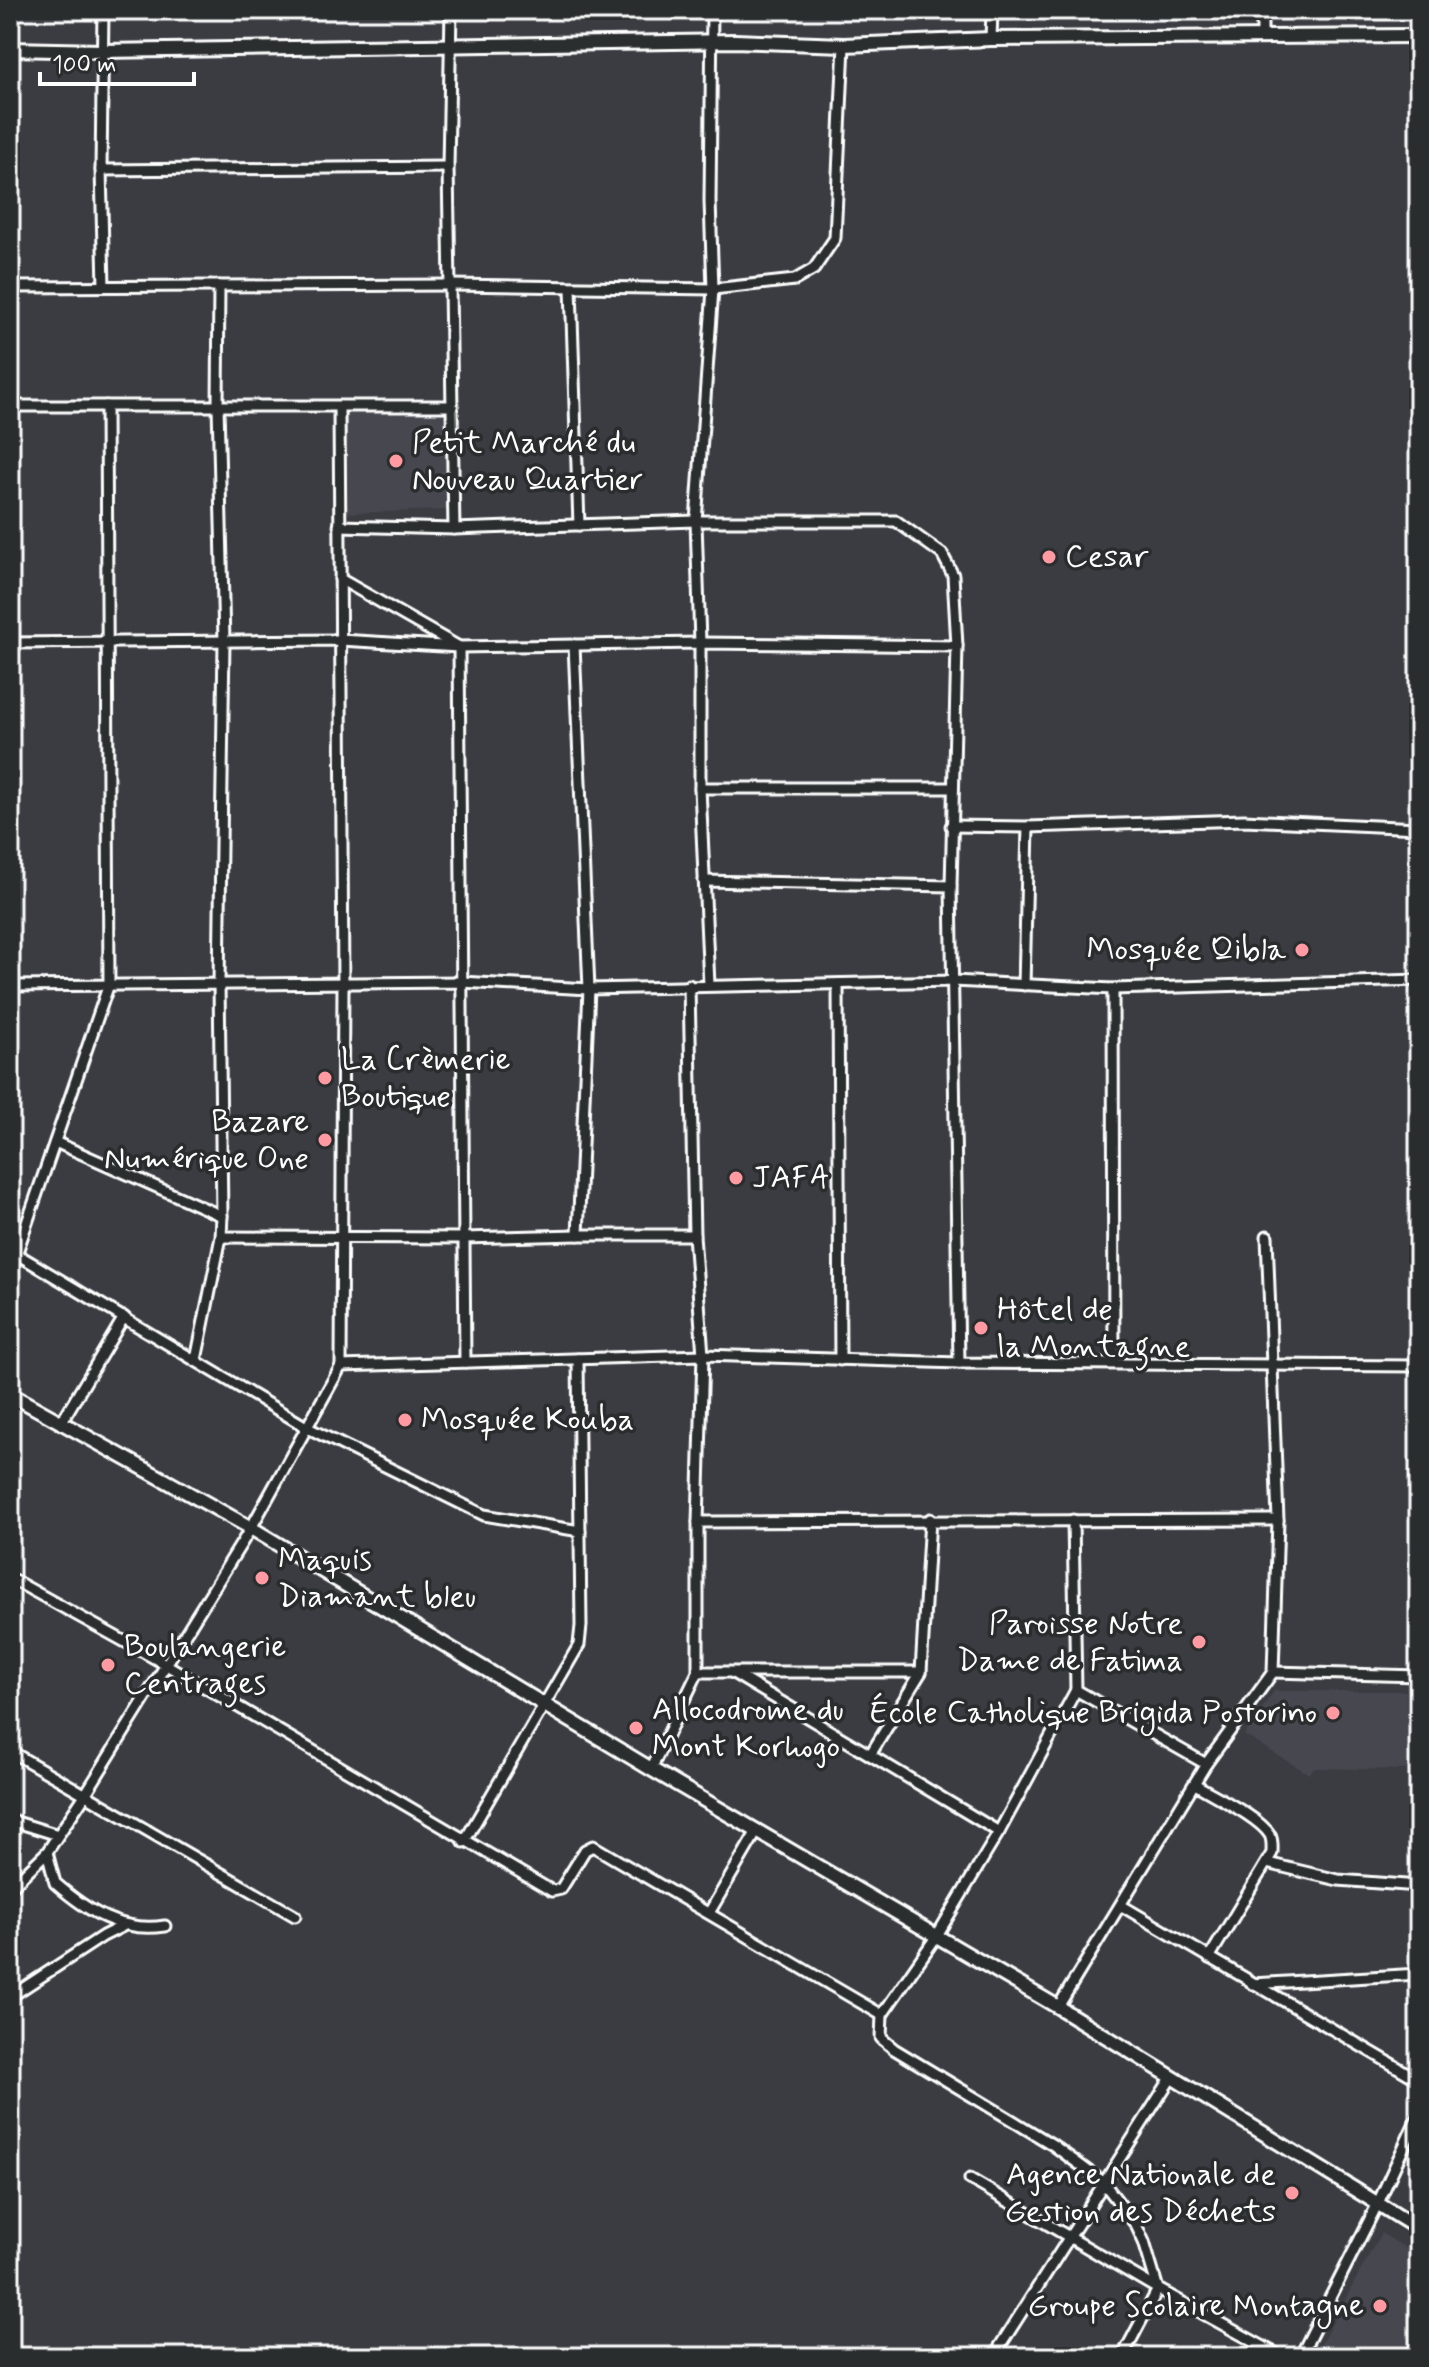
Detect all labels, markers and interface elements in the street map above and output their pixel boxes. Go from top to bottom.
scale bar [40,36,194,86]
text: 100 m [52,50,116,81]
place label: Petit Marché du Nouveau Quartier [412,422,643,501]
marker: Petit Marché du Nouveau Quartier [387,452,405,470]
place label: Cesar [1065,536,1148,578]
marker: Cesar [1040,548,1058,566]
place label: Mosquée Qibla [1086,929,1287,971]
marker: Mosquée Qibla [1293,941,1311,959]
place label: La Crèmerie Boutique [341,1039,511,1118]
marker: La Crèmerie Boutique [316,1069,334,1087]
place label: Bazare Numérique One [104,1101,309,1180]
marker: Bazare Numérique One [316,1131,334,1149]
place label: JAFA [752,1157,830,1199]
marker: JAFA [727,1169,745,1187]
place label: Hôtel de la Montagne [997,1289,1190,1371]
marker: Hôtel de la Montagne [972,1319,990,1337]
place label: Mosquée Kouba [421,1399,634,1441]
marker: Mosquée Kouba [396,1411,414,1429]
place label: Maquis Diamant bleu [278,1539,476,1618]
marker: Maquis Diamant bleu [253,1569,271,1587]
place label: Paroisse Notre Dame de Fatima [957,1603,1183,1682]
place label: Boulangerie Centrages [124,1626,286,1708]
marker: Paroisse Notre Dame de Fatima [1190,1633,1208,1651]
marker: Boulangerie Centrages [99,1656,117,1674]
place label: Allocodrome du Mont Korhogo [652,1689,844,1768]
place label: École Catholique Brigida Postorino [869,1692,1317,1736]
marker: École Catholique Brigida Postorino [1324,1704,1342,1722]
marker: Allocodrome du Mont Korhogo [627,1719,645,1737]
place label: Agence Nationale de Gestion des Déchets [1004,2154,1276,2233]
marker: Agence Nationale de Gestion des Déchets [1283,2184,1301,2202]
place label: Groupe Scolaire Montagne [1028,2285,1364,2329]
marker: Groupe Scolaire Montagne [1371,2297,1389,2315]

